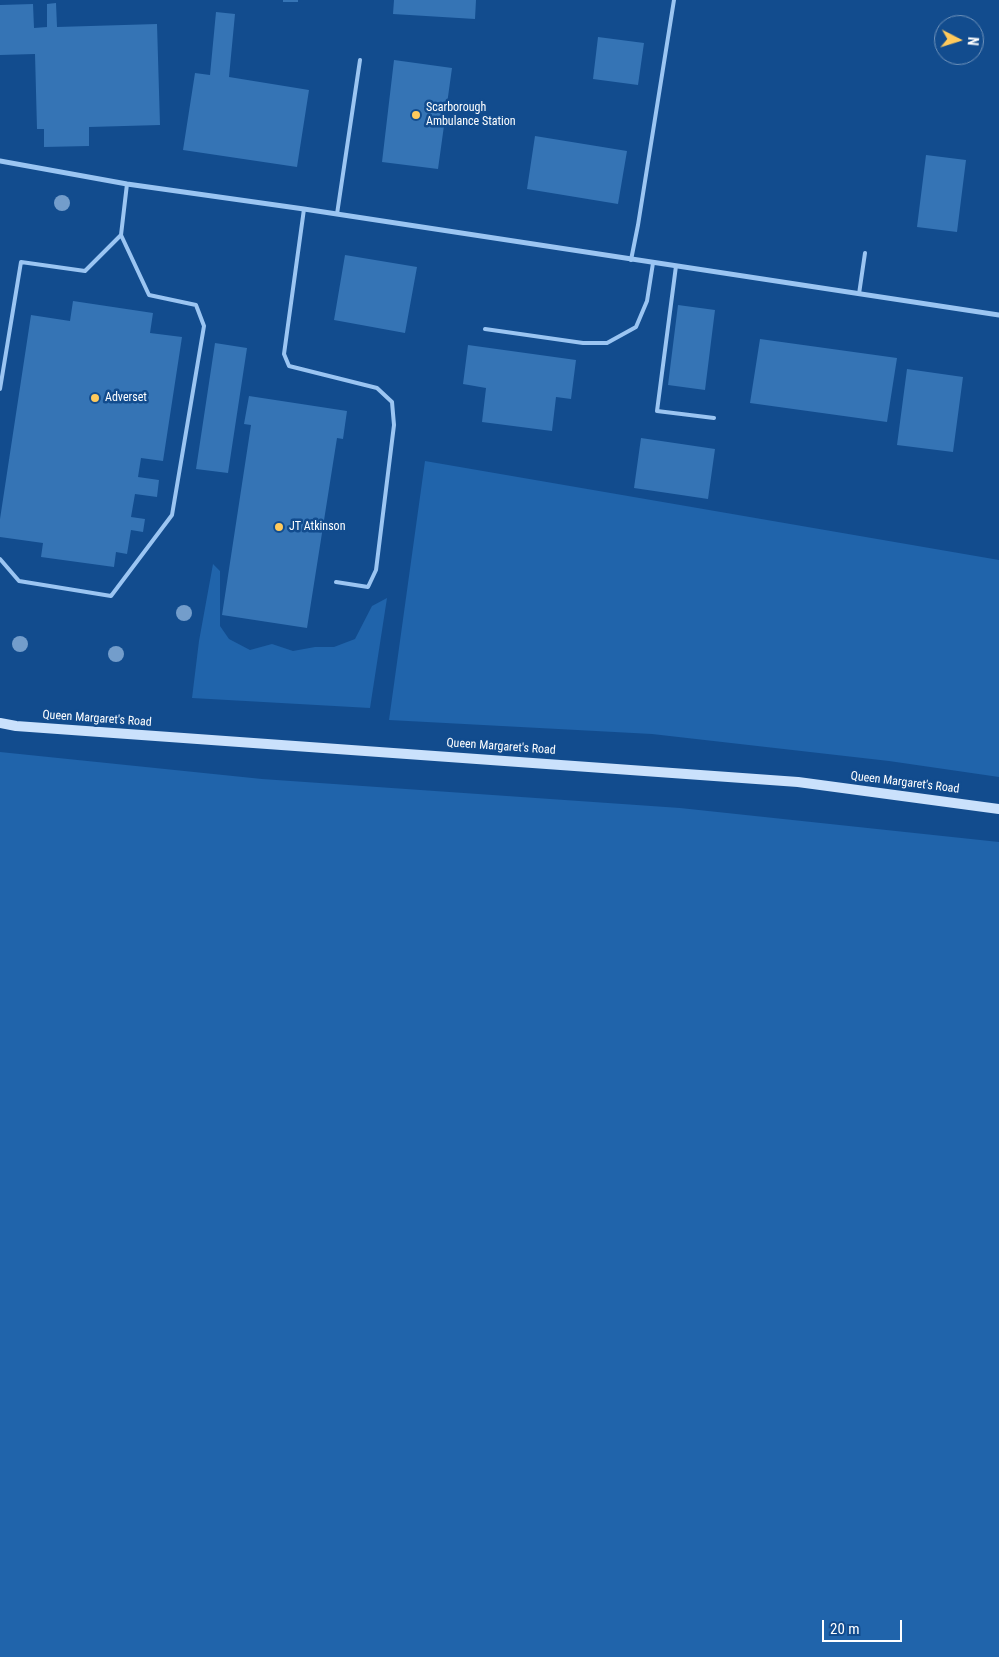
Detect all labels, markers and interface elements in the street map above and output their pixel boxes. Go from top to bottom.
north arrow [934,15,984,65]
text: N [965,36,981,46]
place label: Scarborough Ambulance Station [426,101,516,129]
marker: Scarborough Ambulance Station [410,109,422,121]
place label: Adverset [105,391,147,405]
marker: Adverset [89,392,101,404]
place label: JT Atkinson [289,520,345,534]
marker: JT Atkinson [273,521,285,533]
street label: Queen Margaret's Road [42,708,152,730]
street label: Queen Margaret's Road [446,736,556,758]
street label: Queen Margaret's Road [850,769,960,797]
scale bar [824,1610,904,1642]
text: 20 m [830,1620,860,1638]

